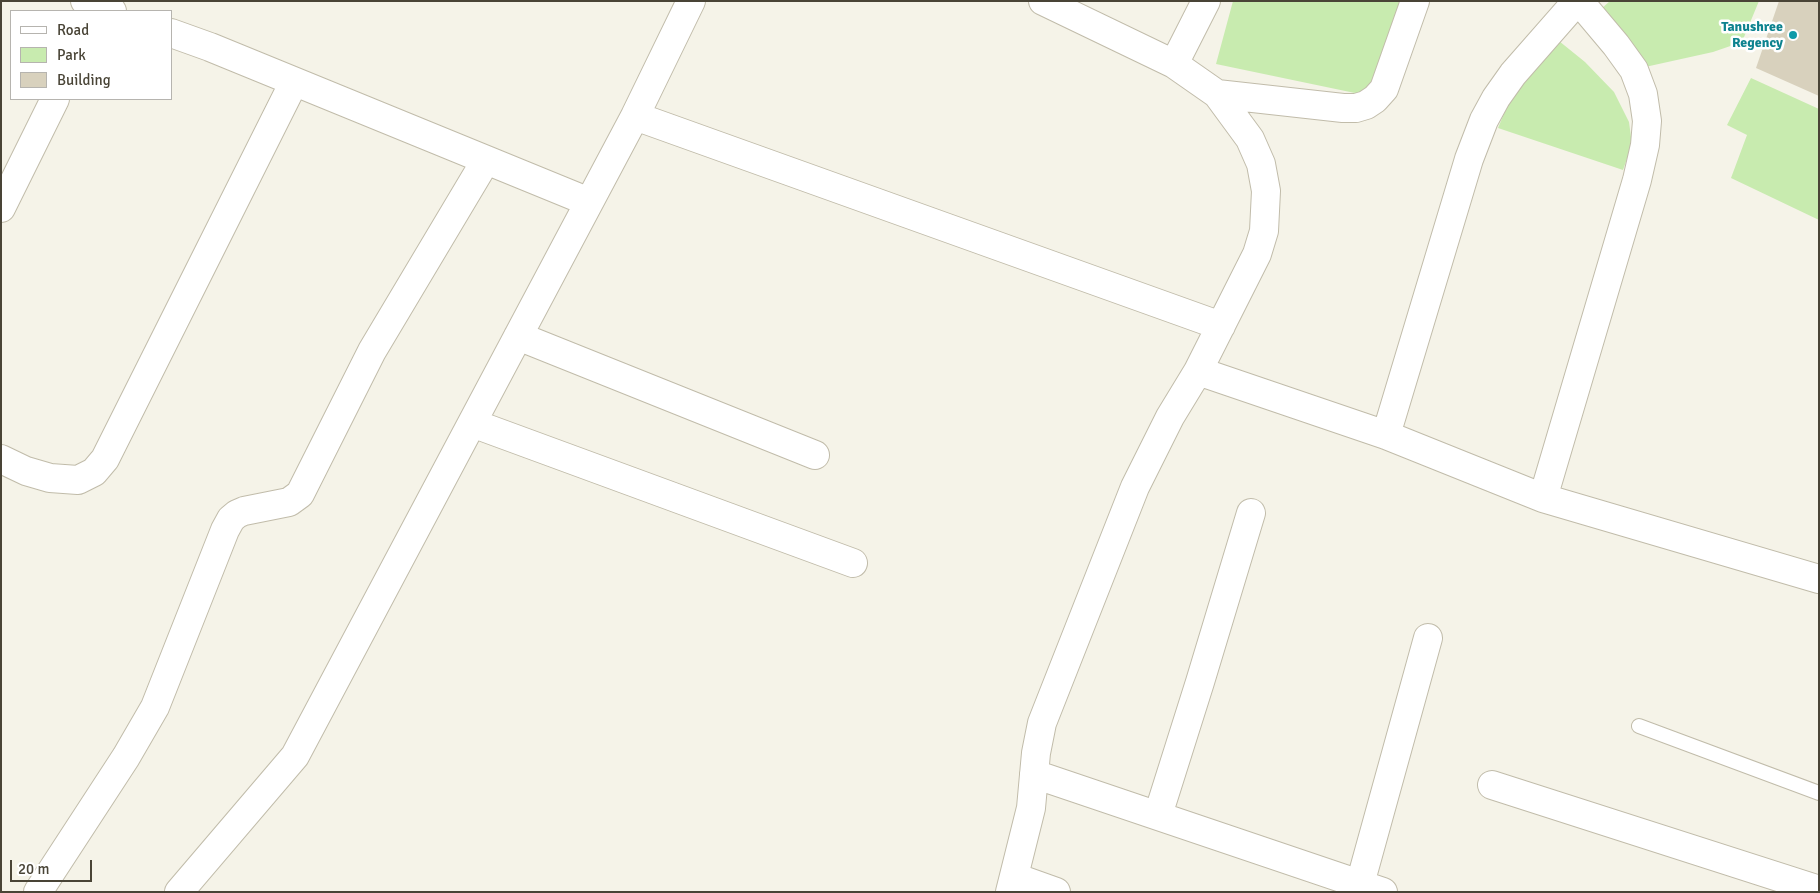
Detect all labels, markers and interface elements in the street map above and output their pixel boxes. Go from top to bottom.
legend [10,10,172,100]
place label: Tanushree Regency [1721,19,1783,52]
text: Road [57,21,89,39]
marker: Tanushree Regency [1787,29,1799,41]
text: Park [57,46,86,64]
text: Building [57,71,111,89]
scale bar [12,850,95,882]
text: 20 m [18,860,49,878]

